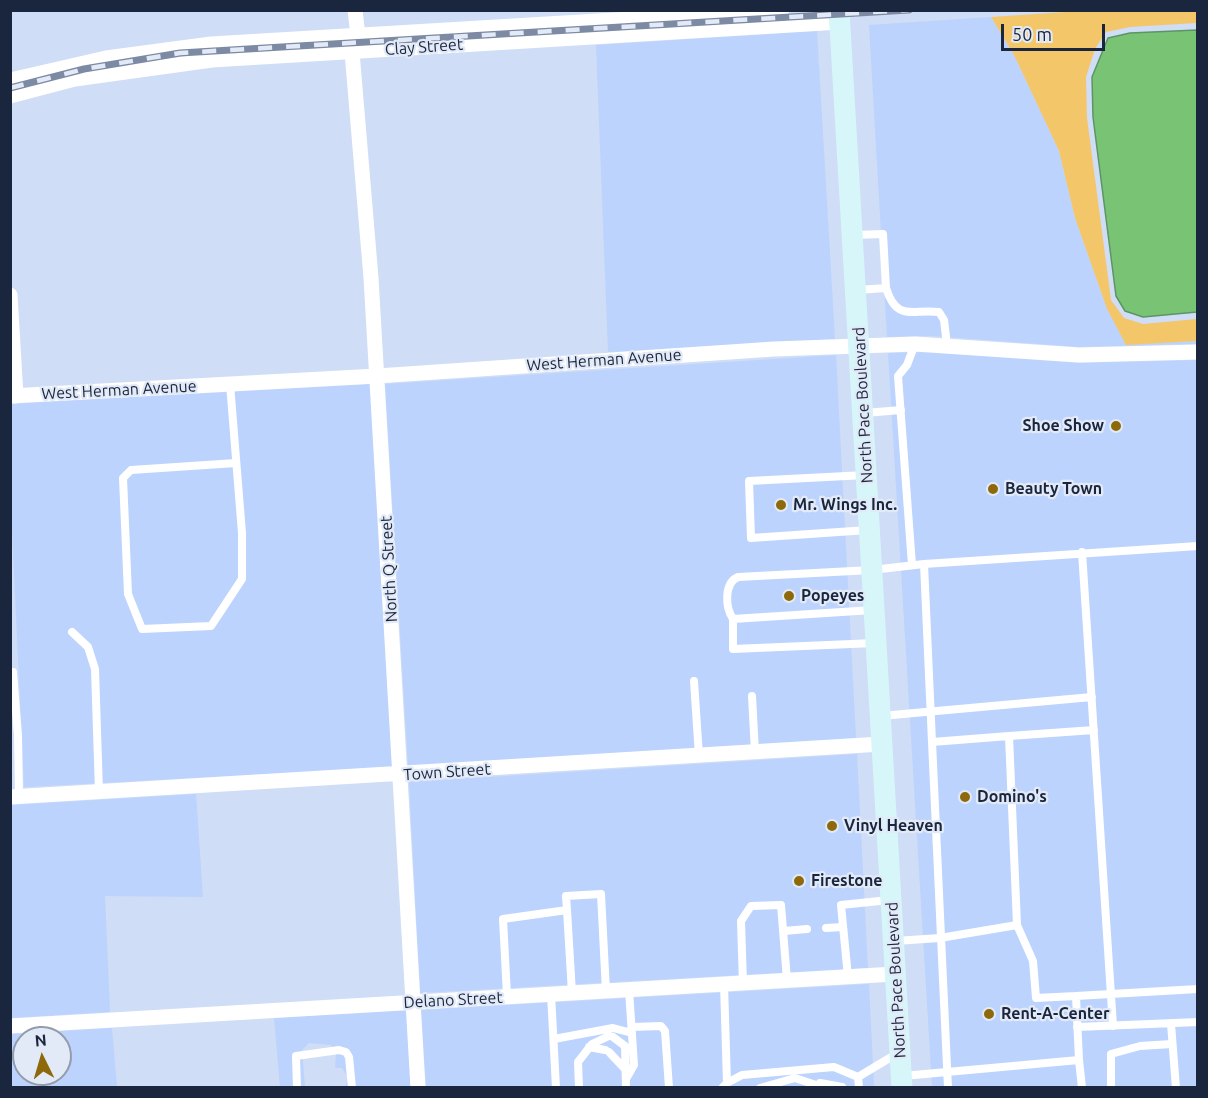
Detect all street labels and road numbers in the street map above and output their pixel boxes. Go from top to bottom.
street label: Clay Street [384,35,464,59]
street label: North Pace Boulevard [849,326,877,484]
street label: West Herman Avenue [526,345,682,375]
street label: West Herman Avenue [41,376,197,404]
street label: North Q Street [377,515,401,623]
street label: Town Street [403,759,491,785]
street label: North Pace Boulevard [882,901,910,1059]
street label: Delano Street [403,988,503,1012]

